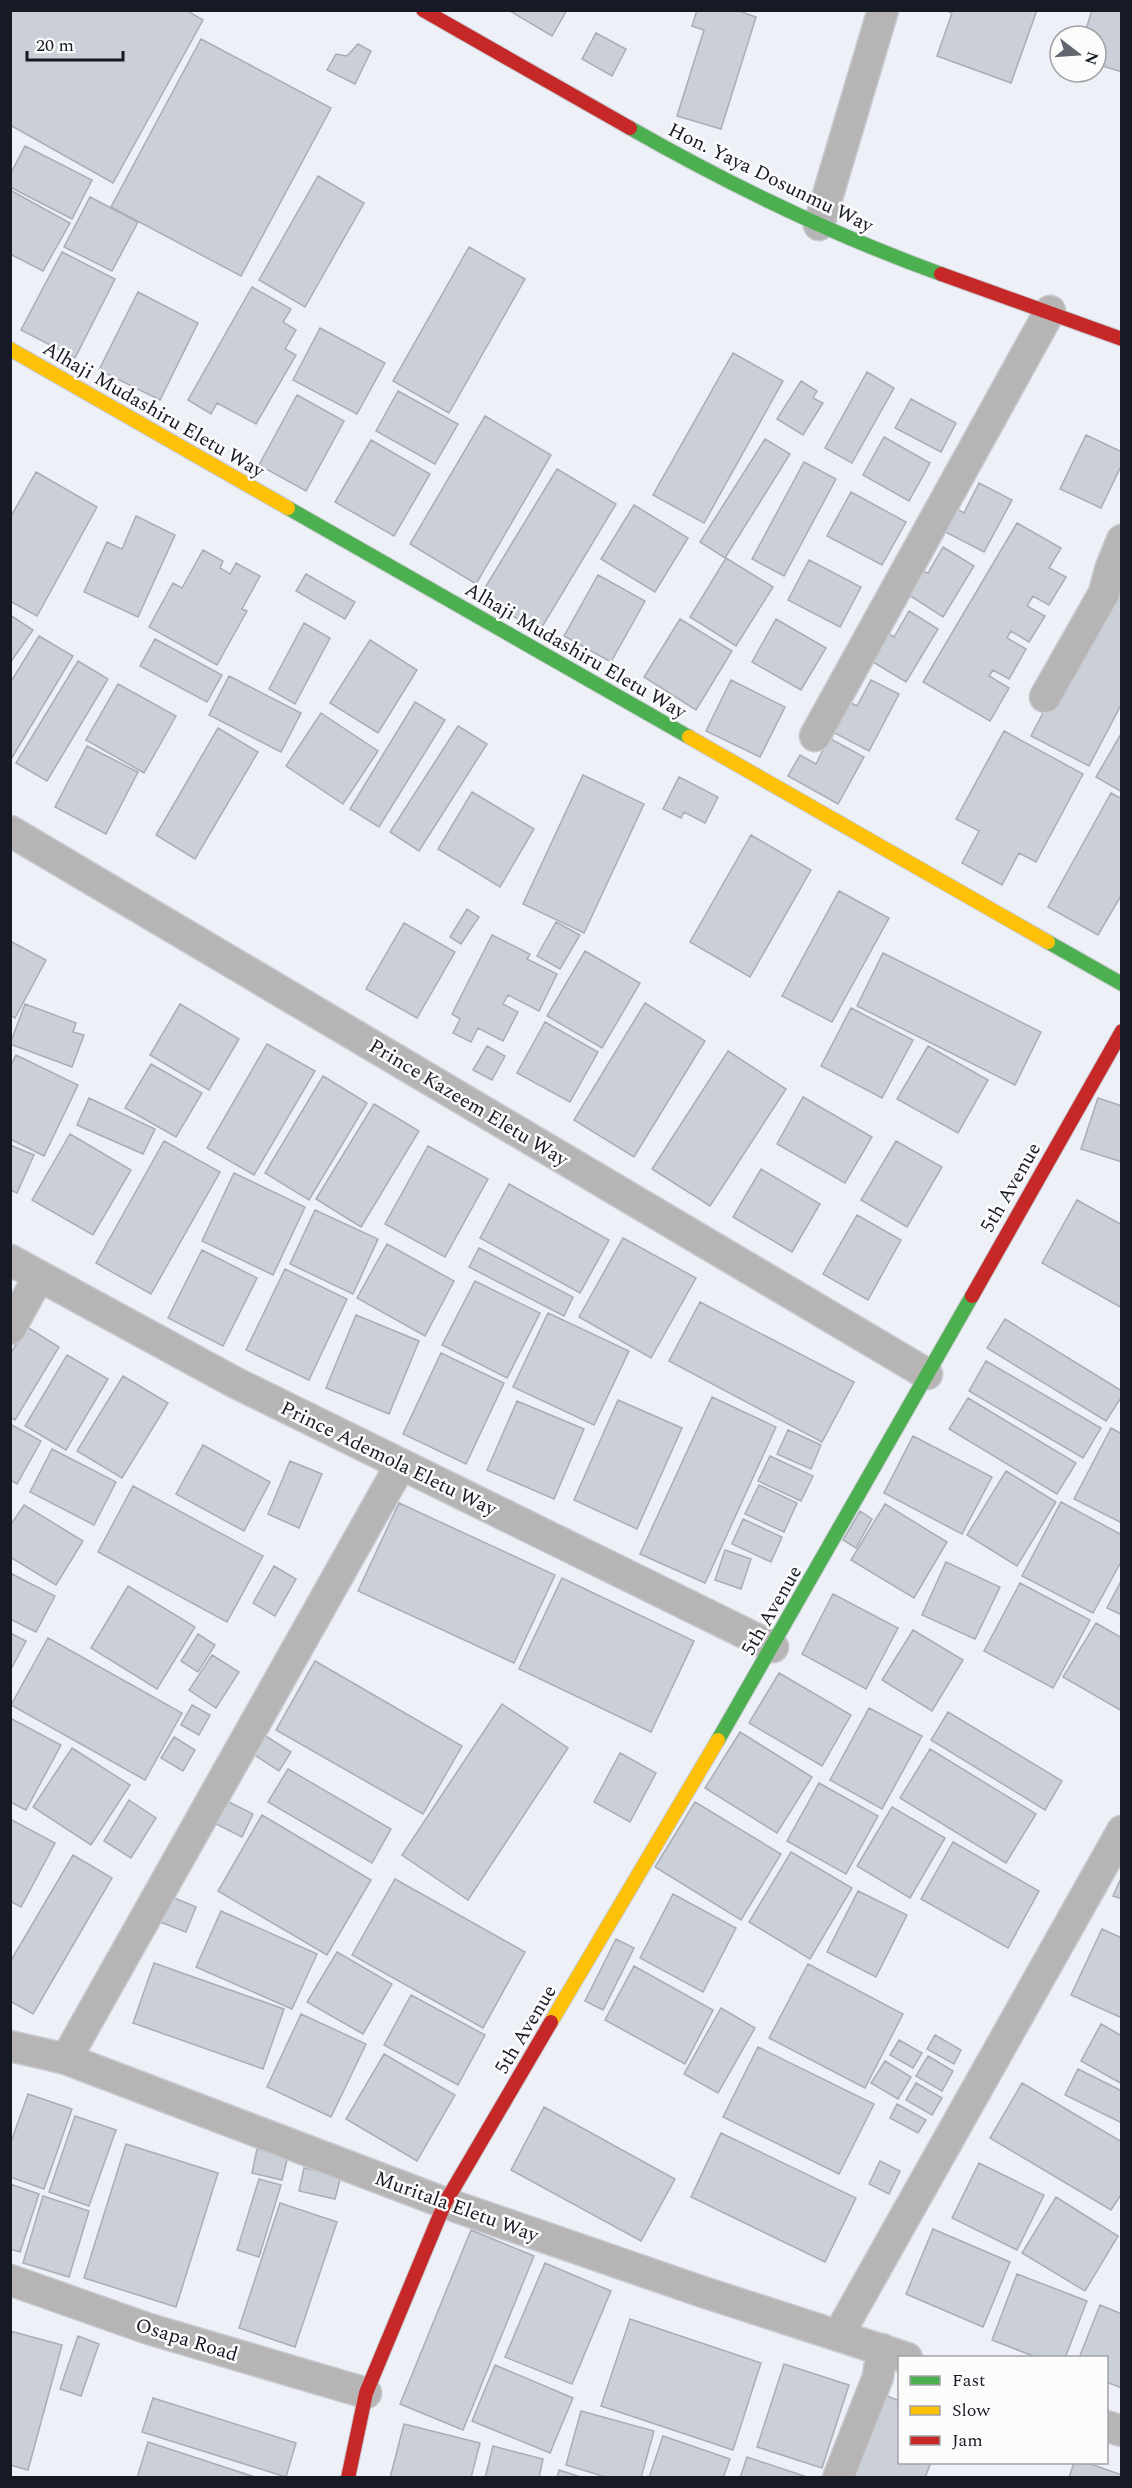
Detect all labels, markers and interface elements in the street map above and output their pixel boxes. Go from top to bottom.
scale bar [27,24,123,62]
north arrow [1048,24,1108,84]
text: 20 m [36,32,74,59]
text: N [1078,48,1105,68]
street label: Hon. Yaya Dosunmu Way [663,115,880,241]
street label: Alhaji Mudashiru Eletu Way [37,334,271,487]
street label: Alhaji Mudashiru Eletu Way [459,575,693,728]
street label: Prince Kazeem Eletu Way [363,1031,575,1175]
street label: 5th Avenue [973,1137,1049,1238]
street label: Prince Ademola Eletu Way [275,1393,503,1525]
street label: 5th Avenue [734,1560,810,1661]
street label: 5th Avenue [487,1979,564,2080]
street label: Muritala Eletu Way [371,2163,544,2251]
street label: Osapa Road [132,2310,242,2370]
legend [898,2356,1108,2464]
text: Fast [952,2367,985,2394]
text: Slow [952,2397,991,2424]
text: Jam [952,2427,983,2454]

